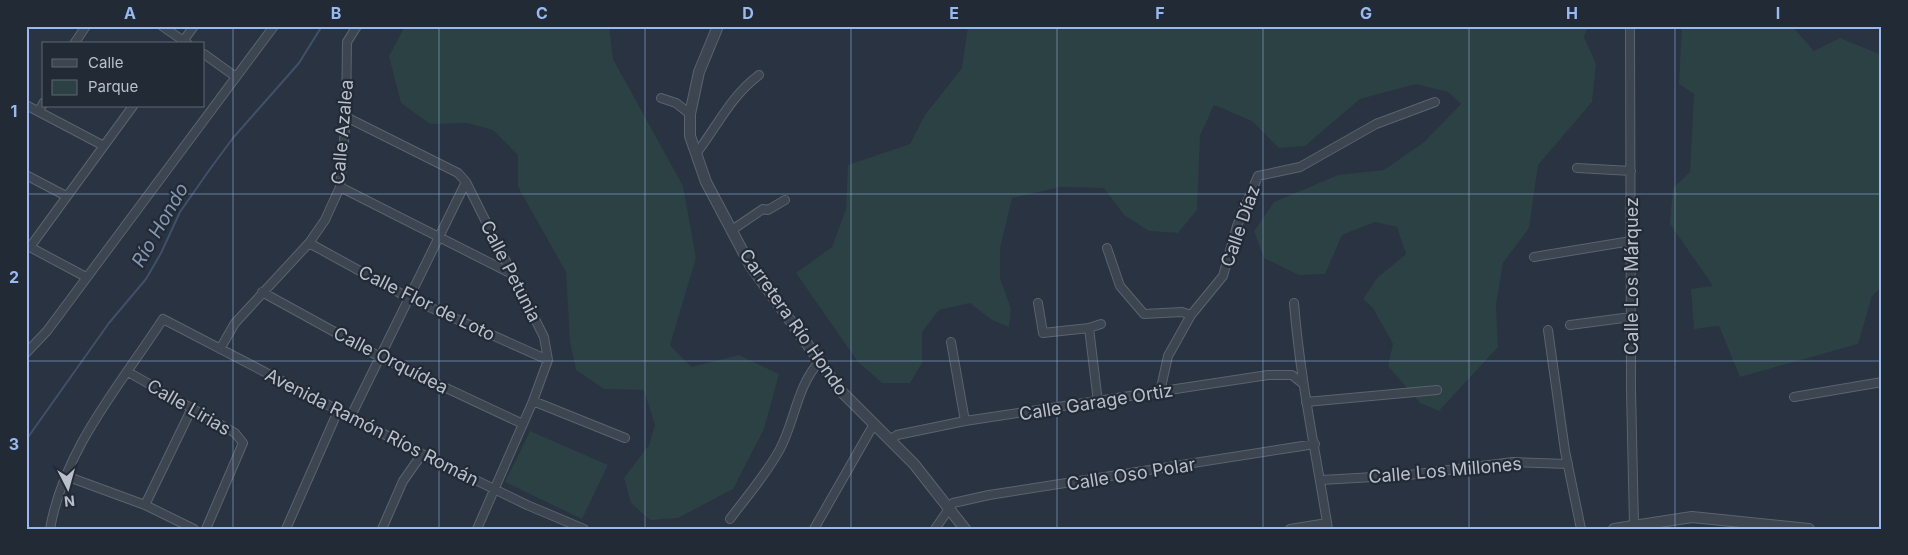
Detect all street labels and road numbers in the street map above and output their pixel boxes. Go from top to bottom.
street label: Calle Azalea [327,79,357,185]
street label: Calle Díaz [1216,182,1264,270]
street label: Calle Los Márquez [1621,197,1642,355]
street label: Calle Petunia [476,217,546,325]
street label: Carretera Río Hondo [736,245,852,399]
street label: Calle Flor de Loto [355,261,499,345]
street label: Calle Orquídea [330,322,452,398]
street label: Avenida Ramón Ríos Román [262,364,482,490]
street label: Calle Lirias [143,375,235,439]
street label: Calle Garage Ortiz [1018,379,1174,425]
street label: Calle Oso Polar [1065,453,1197,495]
street label: Calle Los Millones [1367,453,1523,487]

